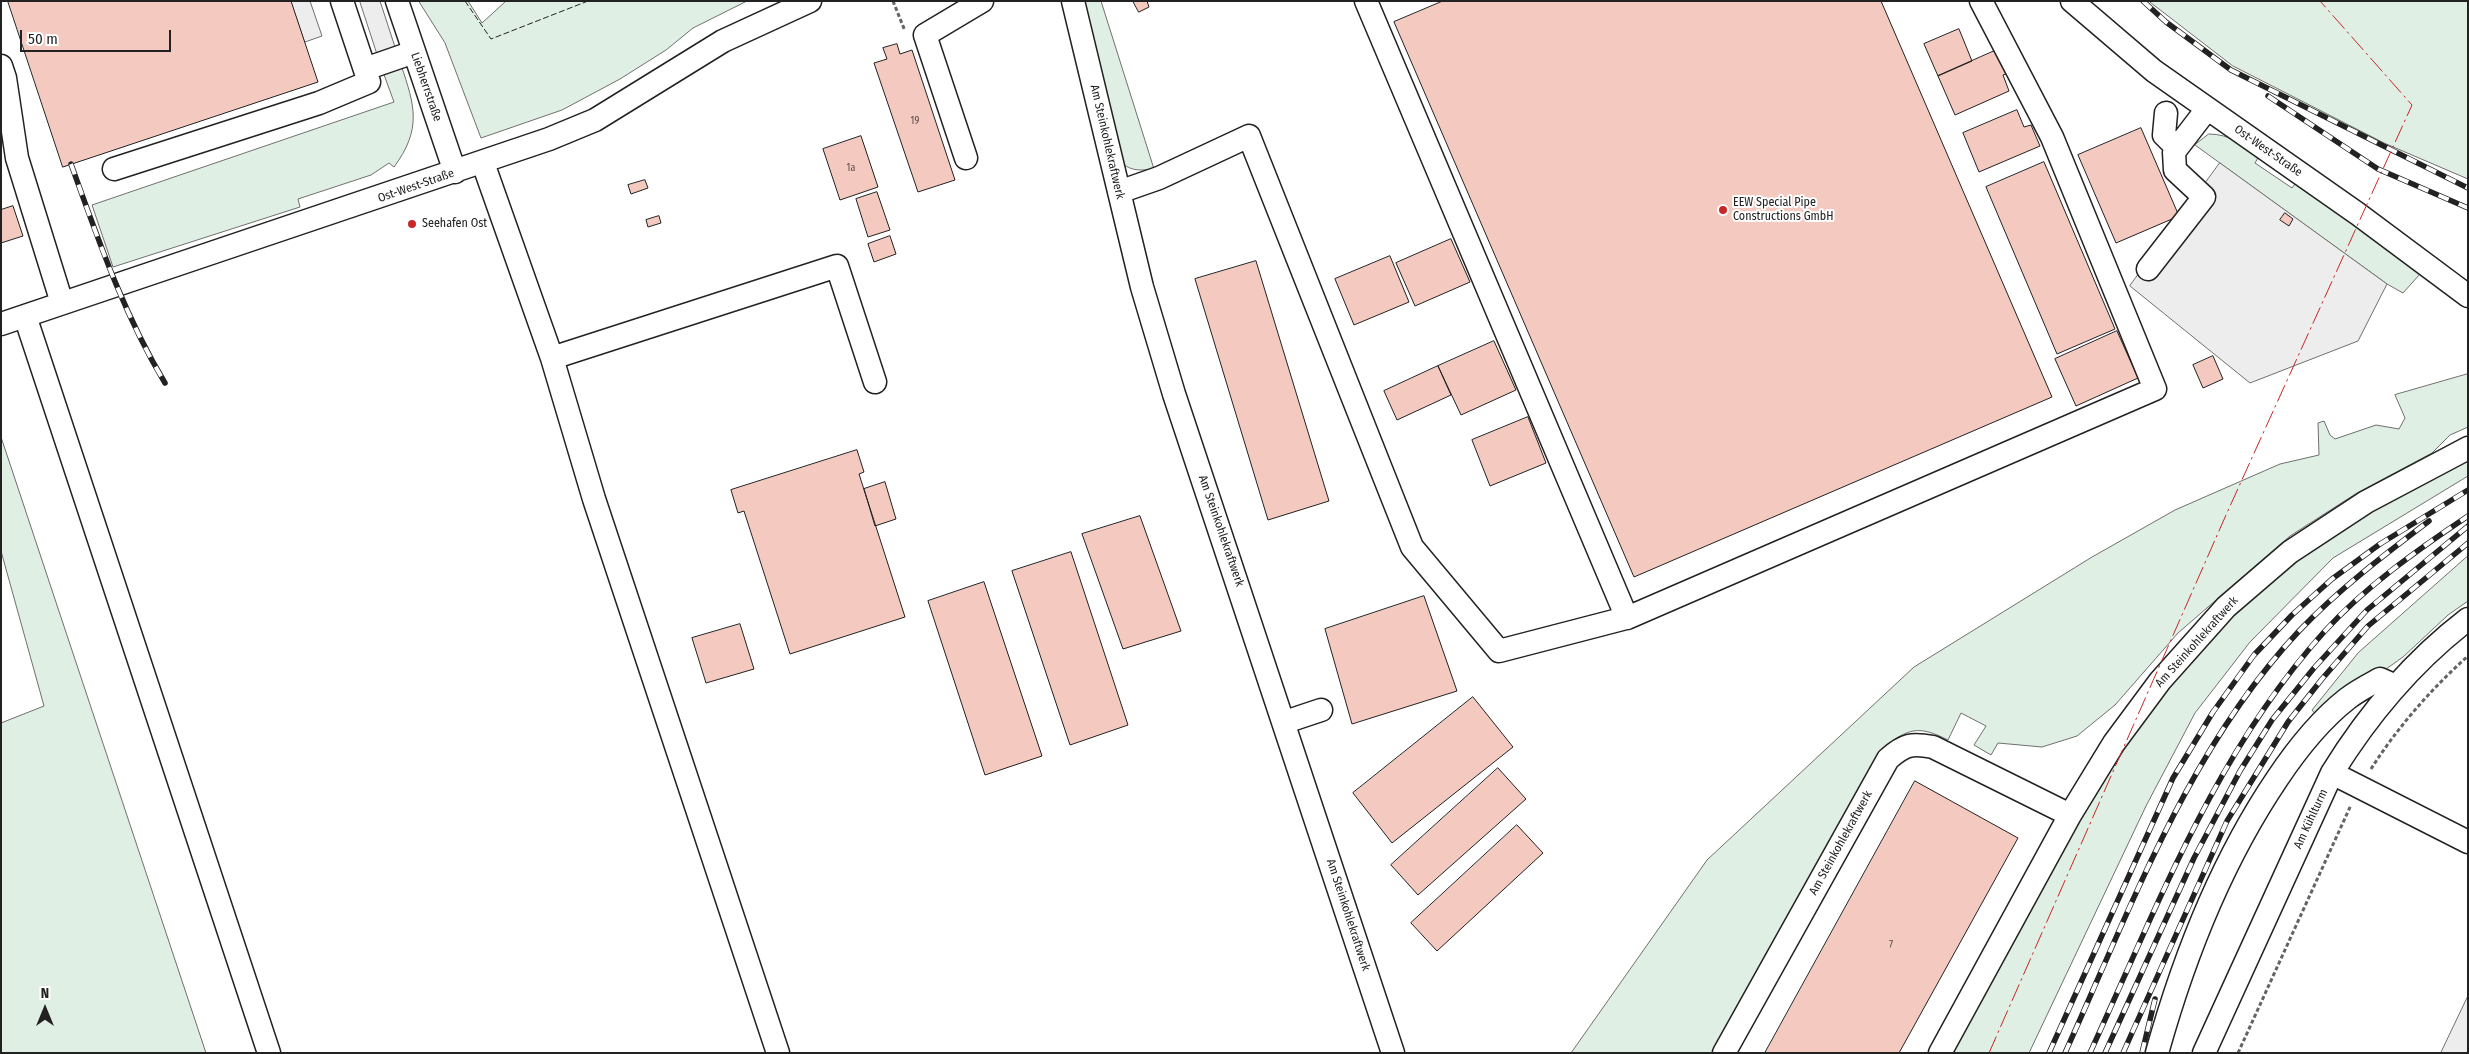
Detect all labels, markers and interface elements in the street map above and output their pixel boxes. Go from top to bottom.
scale bar [22,20,174,52]
text: 50 m [28,30,58,48]
street label: Liebherrstraße [407,51,445,123]
street label: Am Steinkohlekraftwerk [1087,83,1127,201]
house number: 19 [911,115,919,127]
street label: Ost-West-Straße [2231,122,2305,180]
house number: 1a [847,162,855,174]
street label: Ost-West-Straße [376,166,456,206]
place label: EEW Special Pipe Constructions GmbH [1733,196,1833,224]
marker: EEW Special Pipe Constructions GmbH [1717,204,1729,216]
place label: Seehafen Ost [422,217,487,231]
marker: Seehafen Ost [406,218,418,230]
street label: Am Steinkohlekraftwerk [1195,473,1247,589]
street label: Am Steinkohlekraftwerk [2153,594,2241,690]
street label: Am Kühlturm [2291,787,2331,851]
street label: Am Steinkohlekraftwerk [1806,788,1876,898]
street label: Am Steinkohlekraftwerk [1323,857,1373,973]
house number: 7 [1889,939,1893,951]
north arrow [20,984,70,1034]
text: N [41,985,49,1002]

